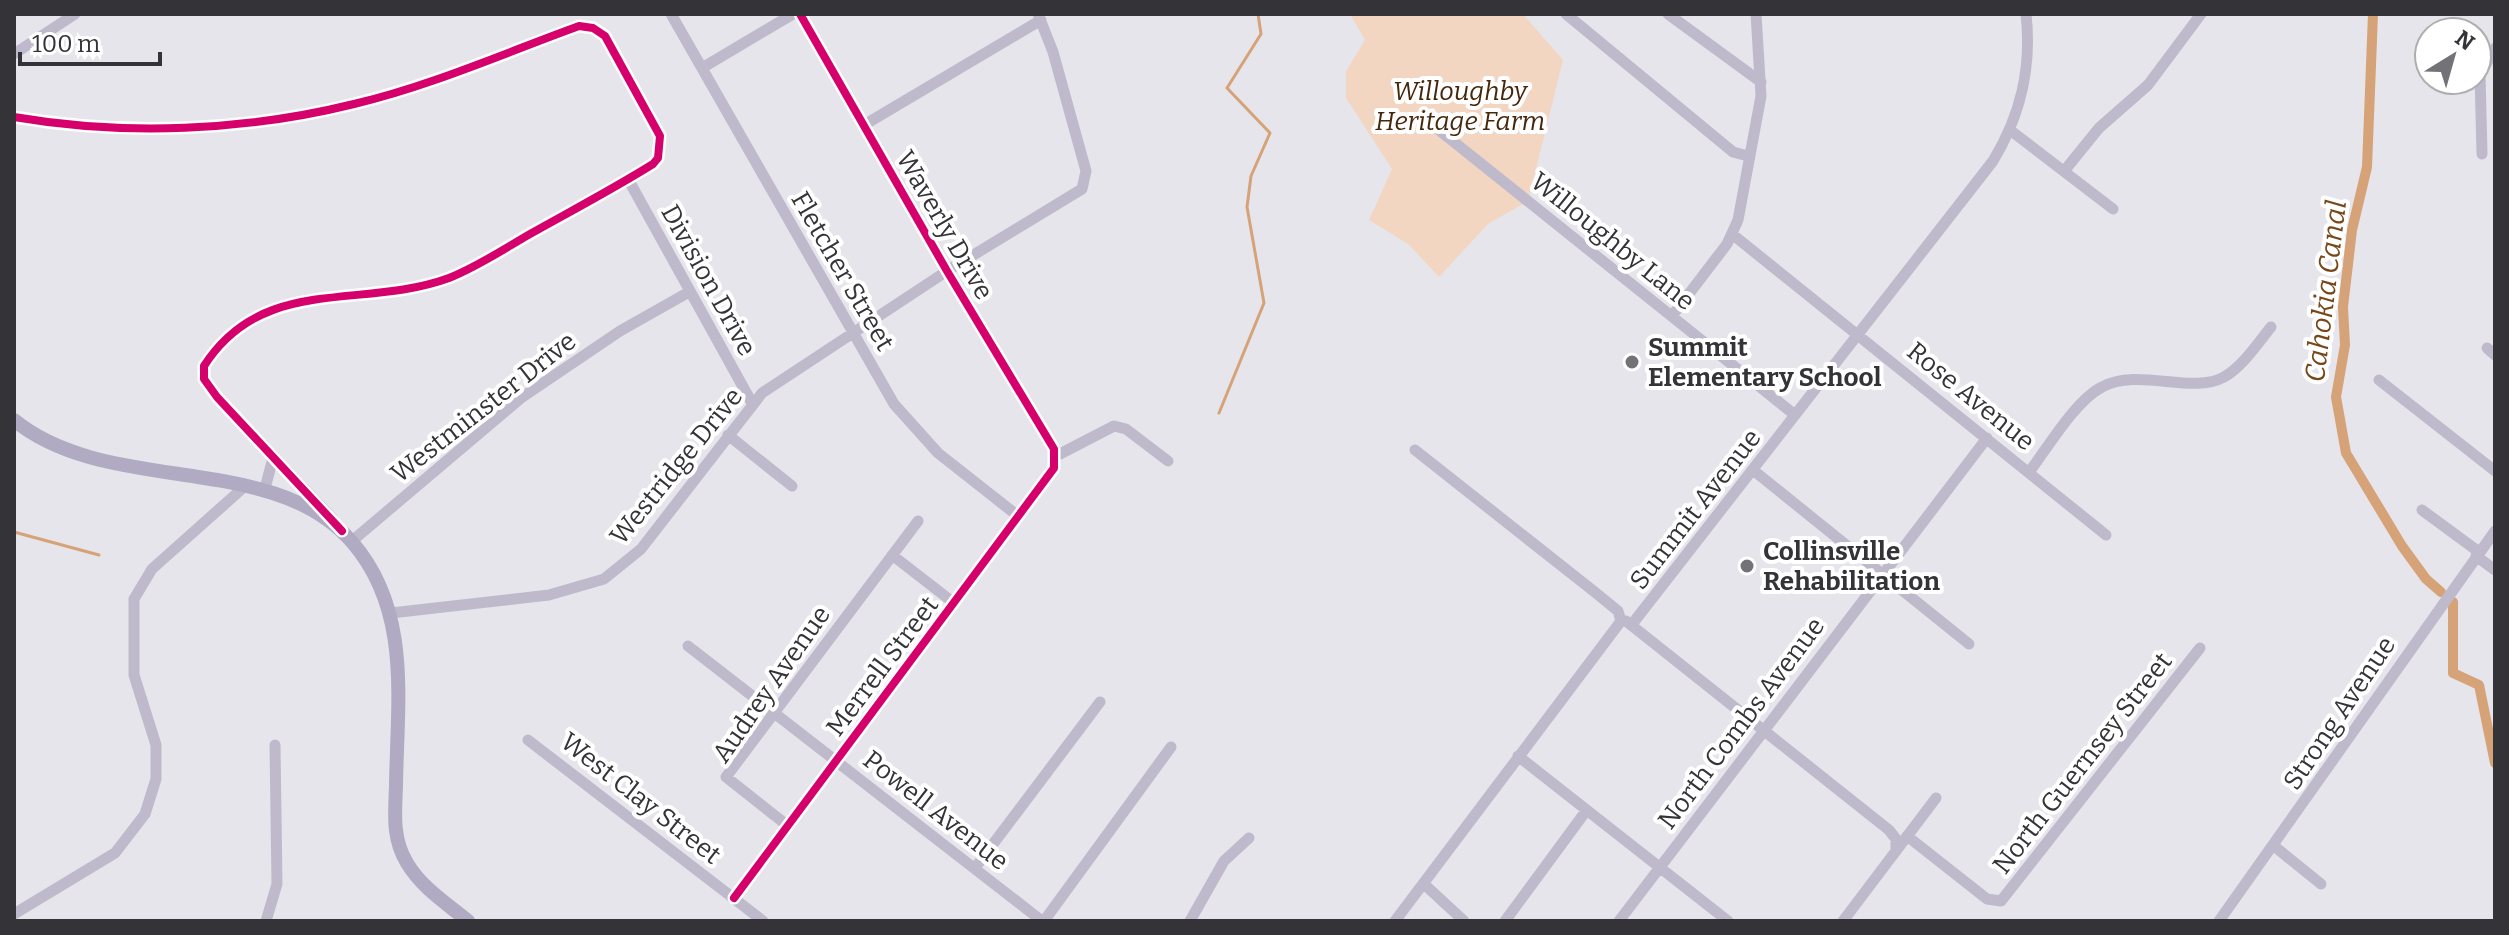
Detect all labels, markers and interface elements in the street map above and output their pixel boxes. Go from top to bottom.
scale bar [20,16,160,66]
north arrow [2413,16,2493,96]
text: N [2450,25,2480,56]
text: 100 m [32,30,100,58]
park label: Willoughby Heritage Farm [1375,76,1545,137]
street label: Waverly Drive [889,145,1000,305]
street label: Willoughby Lane [1524,166,1701,317]
street label: Fletcher Street [785,186,901,357]
water label: Cahokia Canal [2298,198,2353,384]
street label: Division Drive [654,199,763,361]
street label: Westminster Drive [385,326,582,489]
place label: Summit Elementary School [1648,332,1882,393]
street label: Rose Avenue [1901,336,2041,457]
marker: Summit Elementary School [1623,353,1641,371]
street label: Westridge Drive [604,382,749,551]
street label: Summit Avenue [1623,423,1768,596]
place label: Collinsville Rehabilitation [1763,536,1940,597]
marker: Collinsville Rehabilitation [1738,557,1756,575]
street label: Merrell Street [820,590,945,742]
street label: Audrey Avenue [706,600,837,769]
street label: North Combs Avenue [1652,611,1831,835]
street label: Strong Avenue [2277,631,2402,796]
street label: North Guernsey Street [1986,646,2179,880]
street label: West Clay Street [554,726,728,871]
street label: Powell Avenue [857,744,1014,877]

